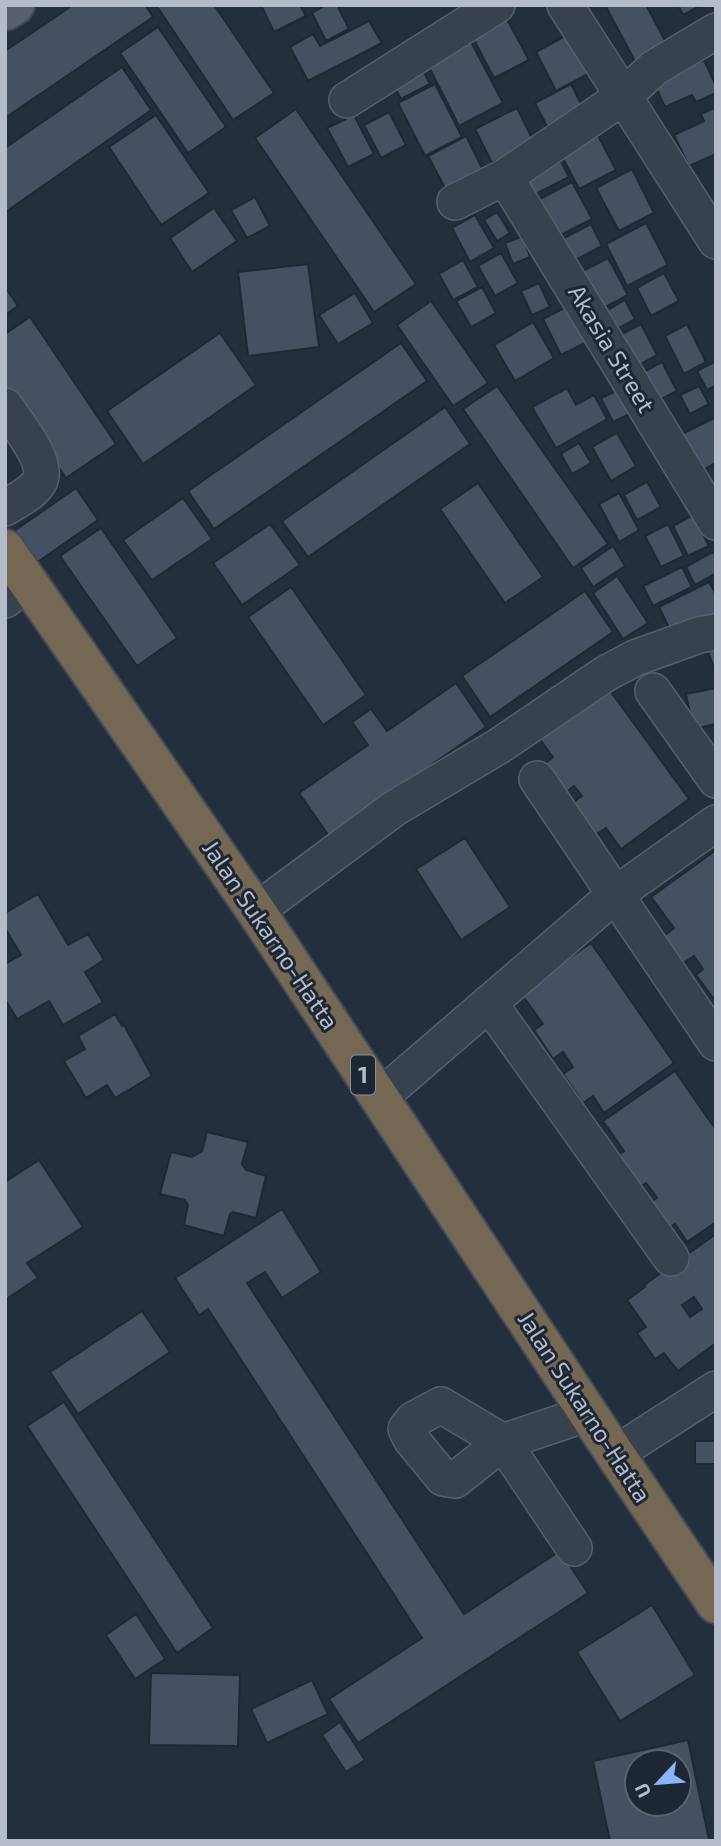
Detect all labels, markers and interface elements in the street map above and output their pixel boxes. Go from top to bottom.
street label: Akasia Street [563,279,662,417]
street label: Jalan Sukarno-Hatta [197,834,345,1034]
road number: 1 [351,1056,375,1094]
street label: Jalan Sukarno-Hatta [513,1305,658,1507]
north arrow [623,1748,693,1818]
text: U [629,1780,655,1802]

